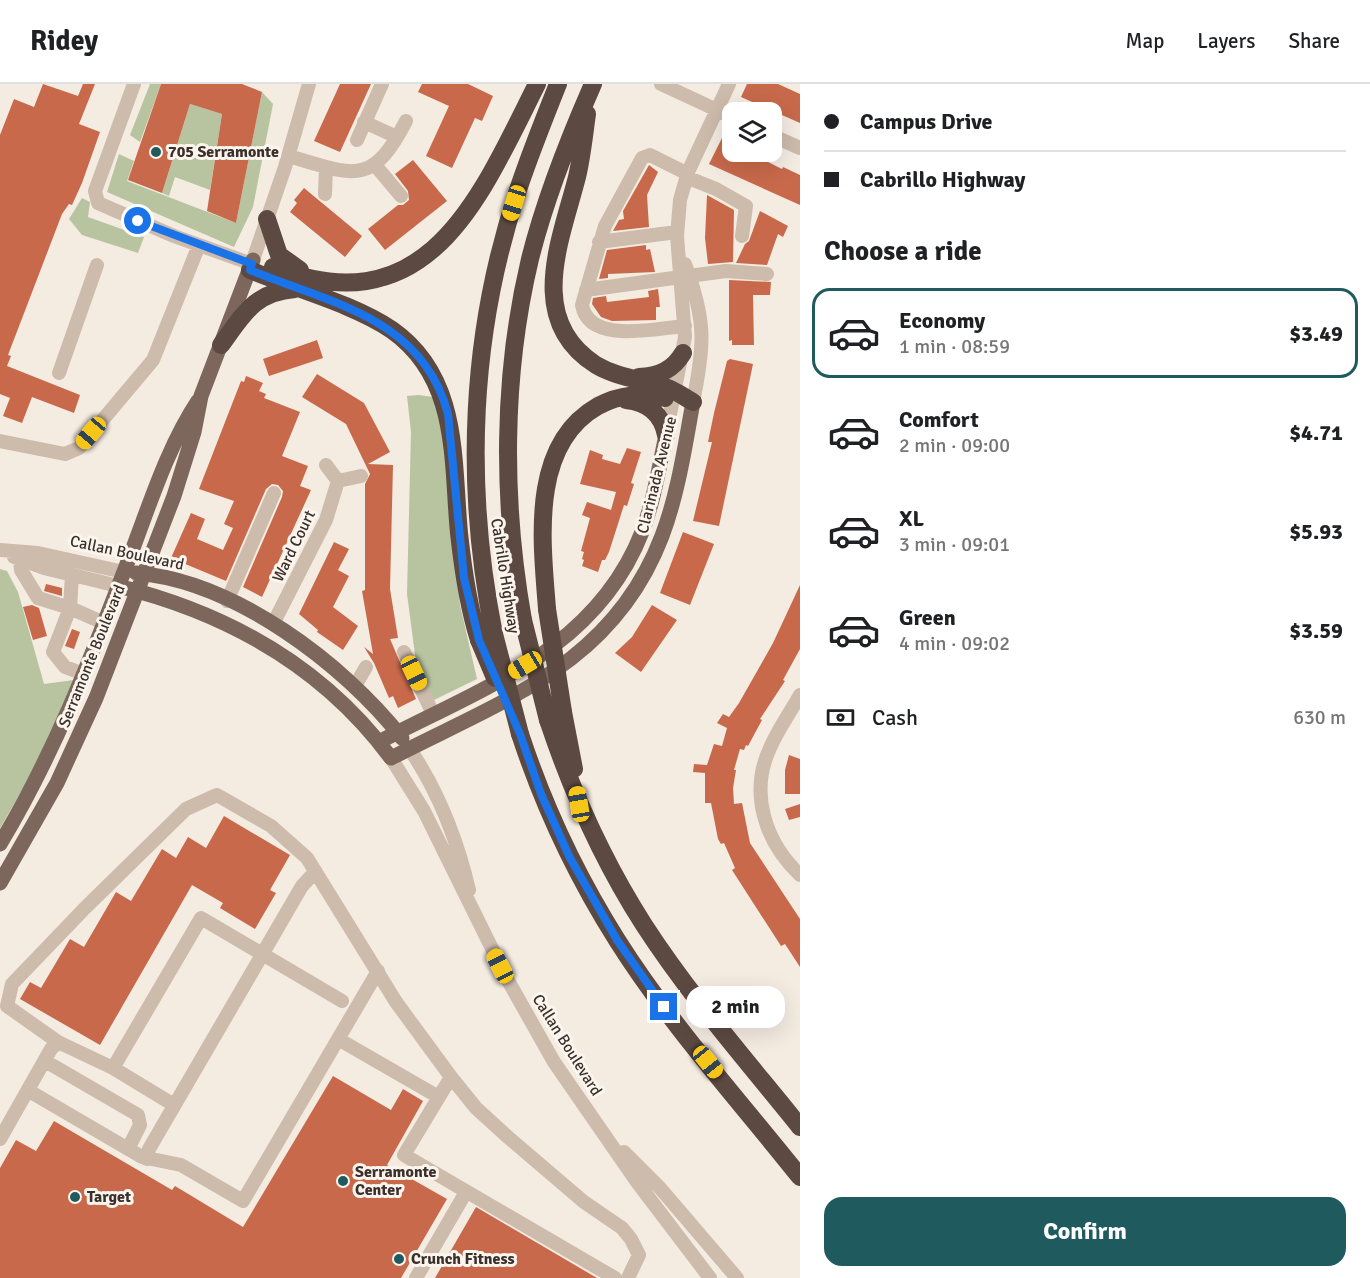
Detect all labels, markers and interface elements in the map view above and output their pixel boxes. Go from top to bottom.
text: Ridey [30,24,98,58]
text: Map [1126,28,1164,54]
text: Layers [1197,28,1255,54]
text: Share [1288,28,1340,54]
map controls [722,102,782,162]
button: layers [722,102,782,162]
text: Campus Drive [860,108,992,135]
place label: 705 Serramonte [168,142,279,162]
marker: 705 Serramonte [149,145,163,159]
text: Cabrillo Highway [860,166,1026,193]
car [500,183,528,223]
route start [124,207,151,234]
text: Choose a ride [824,235,982,268]
icon: car [827,306,881,360]
text: Economy [899,307,985,334]
text: $3.49 [1289,320,1343,347]
text: 1 min · 08:59 [899,334,1010,359]
icon: car [827,405,881,459]
text: Comfort [899,406,979,433]
car [73,413,109,453]
street label: Clarinada Avenue [633,414,681,536]
text: $4.71 [1289,419,1343,446]
text: 2 min · 09:00 [899,433,1010,458]
icon: car [827,504,881,558]
text: XL [899,505,924,532]
street label: Ward Court [268,507,320,585]
street label: Cabrillo Highway [486,517,524,636]
text: $5.93 [1289,518,1343,545]
street label: Callan Boulevard [68,531,186,575]
text: 3 min · 09:01 [899,532,1010,557]
street label: Serramonte Boulevard [54,582,130,730]
icon: car [827,603,881,657]
text: Green [899,604,956,631]
text: $3.59 [1289,617,1343,644]
text: 4 min · 09:02 [899,631,1010,656]
car [505,648,545,682]
car [398,653,430,693]
icon: cash [824,701,857,734]
text: Cash [872,704,918,731]
text: 630 m [1293,705,1346,730]
car [567,785,591,823]
car [484,946,516,986]
callout: 2 min [685,986,784,1028]
street label: Callan Boulevard [528,991,606,1099]
route end [650,993,677,1020]
text: 2 min [711,994,760,1019]
car [690,1042,726,1082]
place label: Serramonte Center [355,1162,437,1200]
marker: Serramonte Center [336,1174,350,1188]
place label: Target [87,1187,131,1207]
marker: Target [68,1190,82,1204]
button: Confirm [824,1197,1346,1266]
place label: Crunch Fitness [411,1249,515,1269]
marker: Crunch Fitness [392,1252,406,1266]

